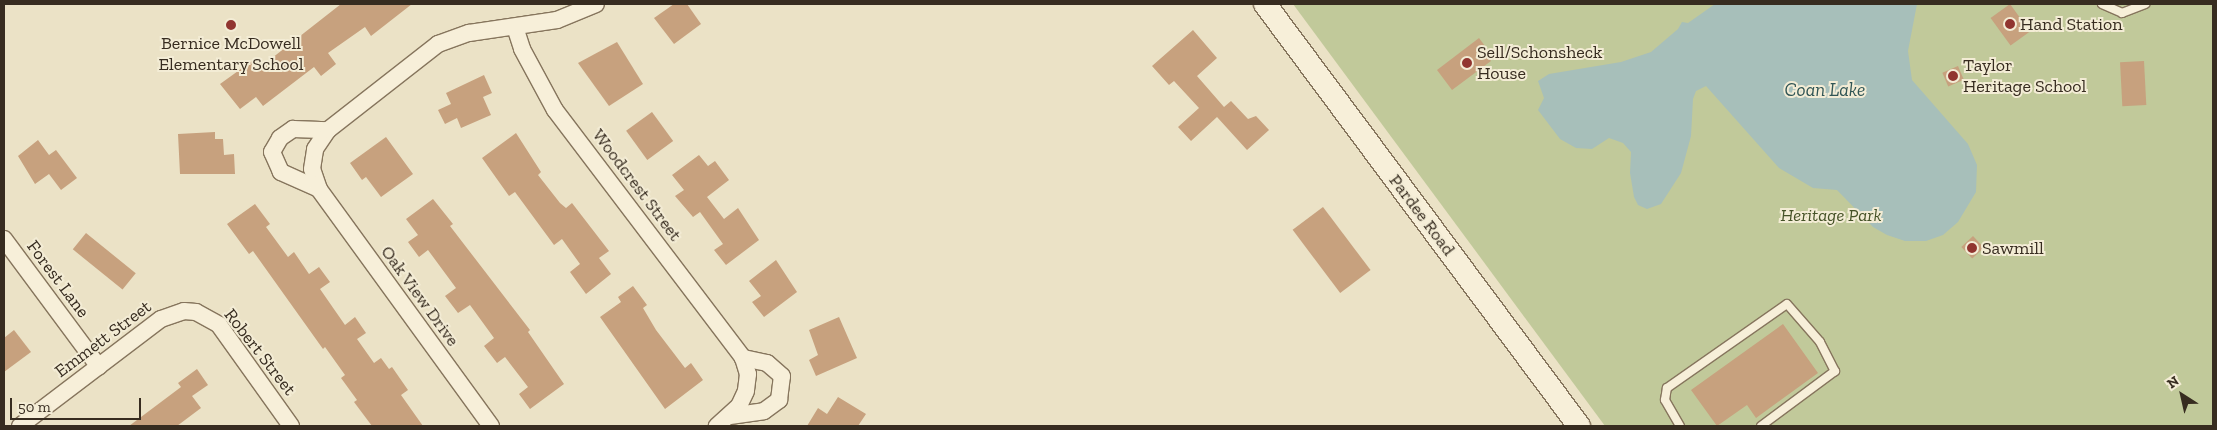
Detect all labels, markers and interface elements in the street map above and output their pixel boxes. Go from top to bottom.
place label: Hand Station [2020,13,2123,35]
marker: Hand Station [2004,18,2016,30]
marker: Bernice McDowell Elementary School [225,19,237,31]
place label: Bernice McDowell Elementary School [158,33,304,76]
place label: Sell/Schonsheck House [1477,42,1602,84]
place label: Taylor Heritage School [1963,55,2086,98]
marker: Sell/Schonsheck House [1461,57,1473,69]
marker: Taylor Heritage School [1947,70,1959,82]
water label: Coan Lake [1785,79,1865,101]
street label: Woodcrest Street [588,125,686,245]
street label: Pardee Road [1384,170,1460,260]
park label: Heritage Park [1781,204,1881,226]
street label: Forest Lane [22,236,94,322]
place label: Sawmill [1982,237,2044,259]
street label: Oak View Drive [376,241,464,351]
marker: Sawmill [1966,242,1978,254]
street label: Emmett Street [51,296,155,382]
street label: Robert Street [219,304,301,400]
north arrow [2157,370,2207,420]
text: N [2164,372,2182,392]
scale bar [12,388,144,420]
text: 50 m [18,398,51,416]

